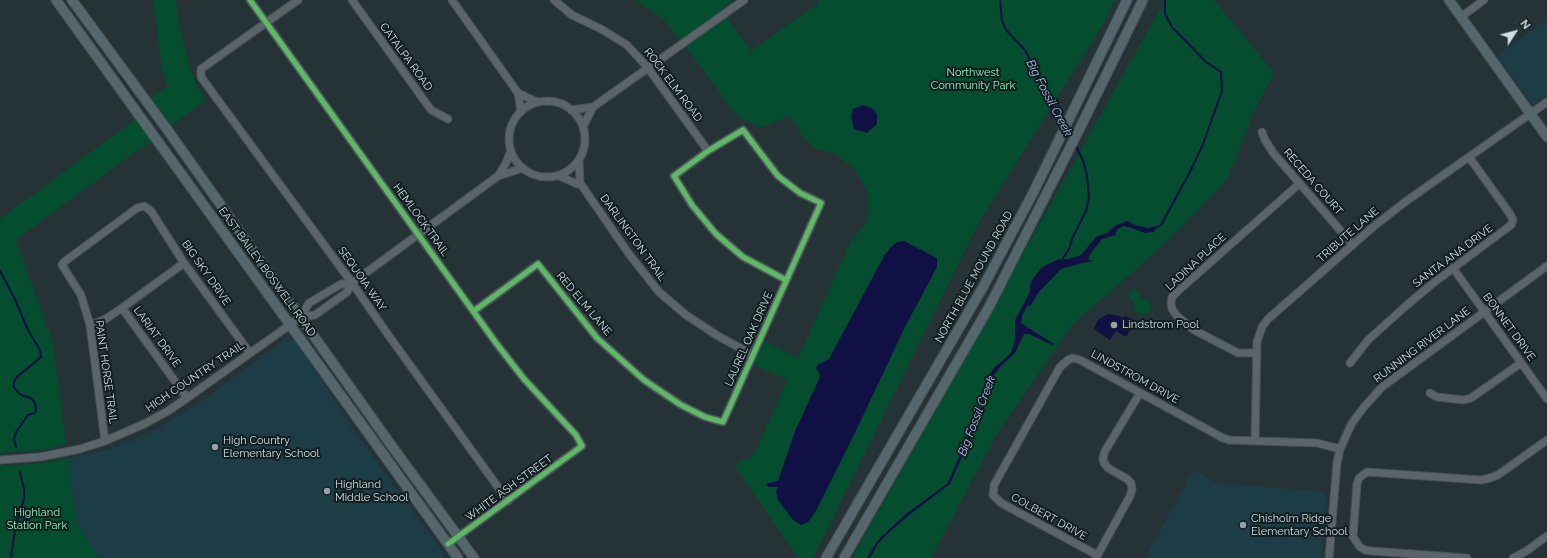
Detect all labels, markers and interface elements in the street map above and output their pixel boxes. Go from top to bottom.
north arrow [1495,12,1535,52]
text: N [1517,17,1533,32]
street label: CATALPA ROAD [377,20,435,94]
street label: ROCK ELM ROAD [641,46,705,124]
water label: Big Fossil Creek [1023,57,1075,139]
park label: Northwest Community Park [931,66,1015,92]
street label: RECEDA COURT [1281,146,1345,218]
street label: HEMLOCK TRAIL [390,181,452,259]
street label: DARLINGTON TRAIL [597,192,669,284]
street label: EAST BAILEY BOSWELL ROAD [216,205,318,339]
street label: TRIBUTE LANE [1314,205,1382,265]
street label: NORTH BLUE MOUND ROAD [932,209,1016,345]
street label: SANTA ANA DRIVE [1410,222,1496,290]
street label: LADINA PLACE [1163,231,1229,293]
street label: BIG SKY DRIVE [179,238,233,308]
street label: SEQUOIA WAY [335,244,389,314]
street label: RED ELM LANE [554,269,614,339]
street label: LAUREL OAK DRIVE [722,290,776,388]
street label: BONNET DRIVE [1480,290,1538,364]
street label: LARIAT DRIVE [131,304,183,370]
street label: RUNNING RIVER LANE [1371,304,1473,386]
place label: Lindstrom Pool [1122,318,1199,332]
street label: PAINT HORSE TRAIL [92,319,120,425]
marker: Lindstrom Pool [1109,320,1119,330]
street label: HIGH COUNTRY TRAIL [143,339,247,415]
street label: LINDSTROM DRIVE [1089,347,1181,407]
water label: Big Fossil Creek [955,374,999,458]
place label: High Country Elementary School [223,434,320,460]
marker: High Country Elementary School [210,442,220,452]
street label: WHITE ASH STREET [463,452,555,524]
place label: Highland Middle School [335,478,408,504]
marker: Highland Middle School [322,486,332,496]
street label: COLBERT DRIVE [1009,491,1089,543]
park label: Highland Station Park [7,506,67,532]
place label: Chisholm Ridge Elementary School [1251,512,1348,538]
marker: Chisholm Ridge Elementary School [1238,520,1248,530]

